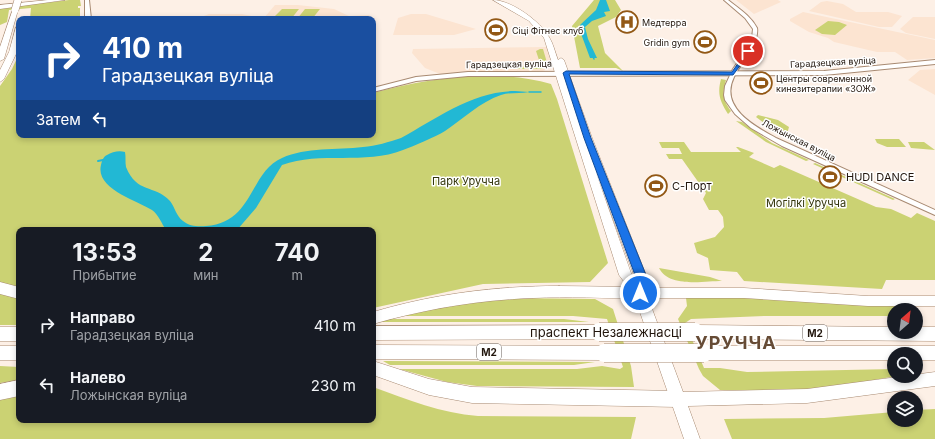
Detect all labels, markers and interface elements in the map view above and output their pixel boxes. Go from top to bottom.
hospital icon: Медтерра [614,9,640,35]
sports icon: Сіці Фітнес клуб [483,17,509,43]
place label: Медтерра [642,17,686,28]
place label: Сіці Фітнес клуб [512,25,583,36]
sports icon: Gridin gym [692,29,718,55]
text: 410 m [102,31,183,65]
icon: right [36,32,88,84]
pin [731,34,765,68]
place label: Gridin gym [644,37,690,48]
icon: arrive [737,40,759,62]
street label: Гарадзецкая вуліца [790,54,876,70]
street label: Гарадзецкая вуліца [466,58,552,70]
text: Гарадзецкая вуліца [102,65,274,86]
sports icon: Центры современной кинезитерапии «ЗОЖ» [748,70,774,96]
place label: Центры современной кинезитерапии «ЗОЖ» [776,73,876,94]
icon: left [89,108,111,130]
text: Затем [36,110,81,129]
street label: Ложынская вуліца [760,117,838,163]
sports icon: HUDI DANCE [817,164,843,190]
place label: HUDI DANCE [846,170,914,184]
sports icon: С-Порт [643,173,669,199]
park label: Парк Уручча [432,174,500,188]
place label: С-Порт [672,179,713,193]
park label: Могілкі Уручча [766,196,846,210]
text: 13:53 [72,238,137,267]
text: 2 [198,238,213,267]
text: 740 [275,238,320,267]
text: Прибытие [73,267,137,283]
text: мин [193,267,219,283]
text: m [292,267,303,283]
position arrow [619,272,661,314]
north arrow [887,303,923,339]
map controls [887,303,923,427]
text: Направо [70,308,135,327]
icon: right [36,314,58,336]
text: 410 m [314,316,356,335]
street label: праспект Незалежнасці [530,324,682,340]
road number: М2 [803,325,827,341]
text: Гарадзецкая вуліца [70,327,194,343]
district label: УРУЧЧА [695,332,777,353]
road number: М2 [477,344,501,360]
button: search [887,347,923,383]
text: Налево [70,368,126,387]
icon: left [36,374,58,396]
text: 230 m [311,376,356,395]
text: Ложынская вуліца [70,387,187,403]
button: layers [887,391,923,427]

